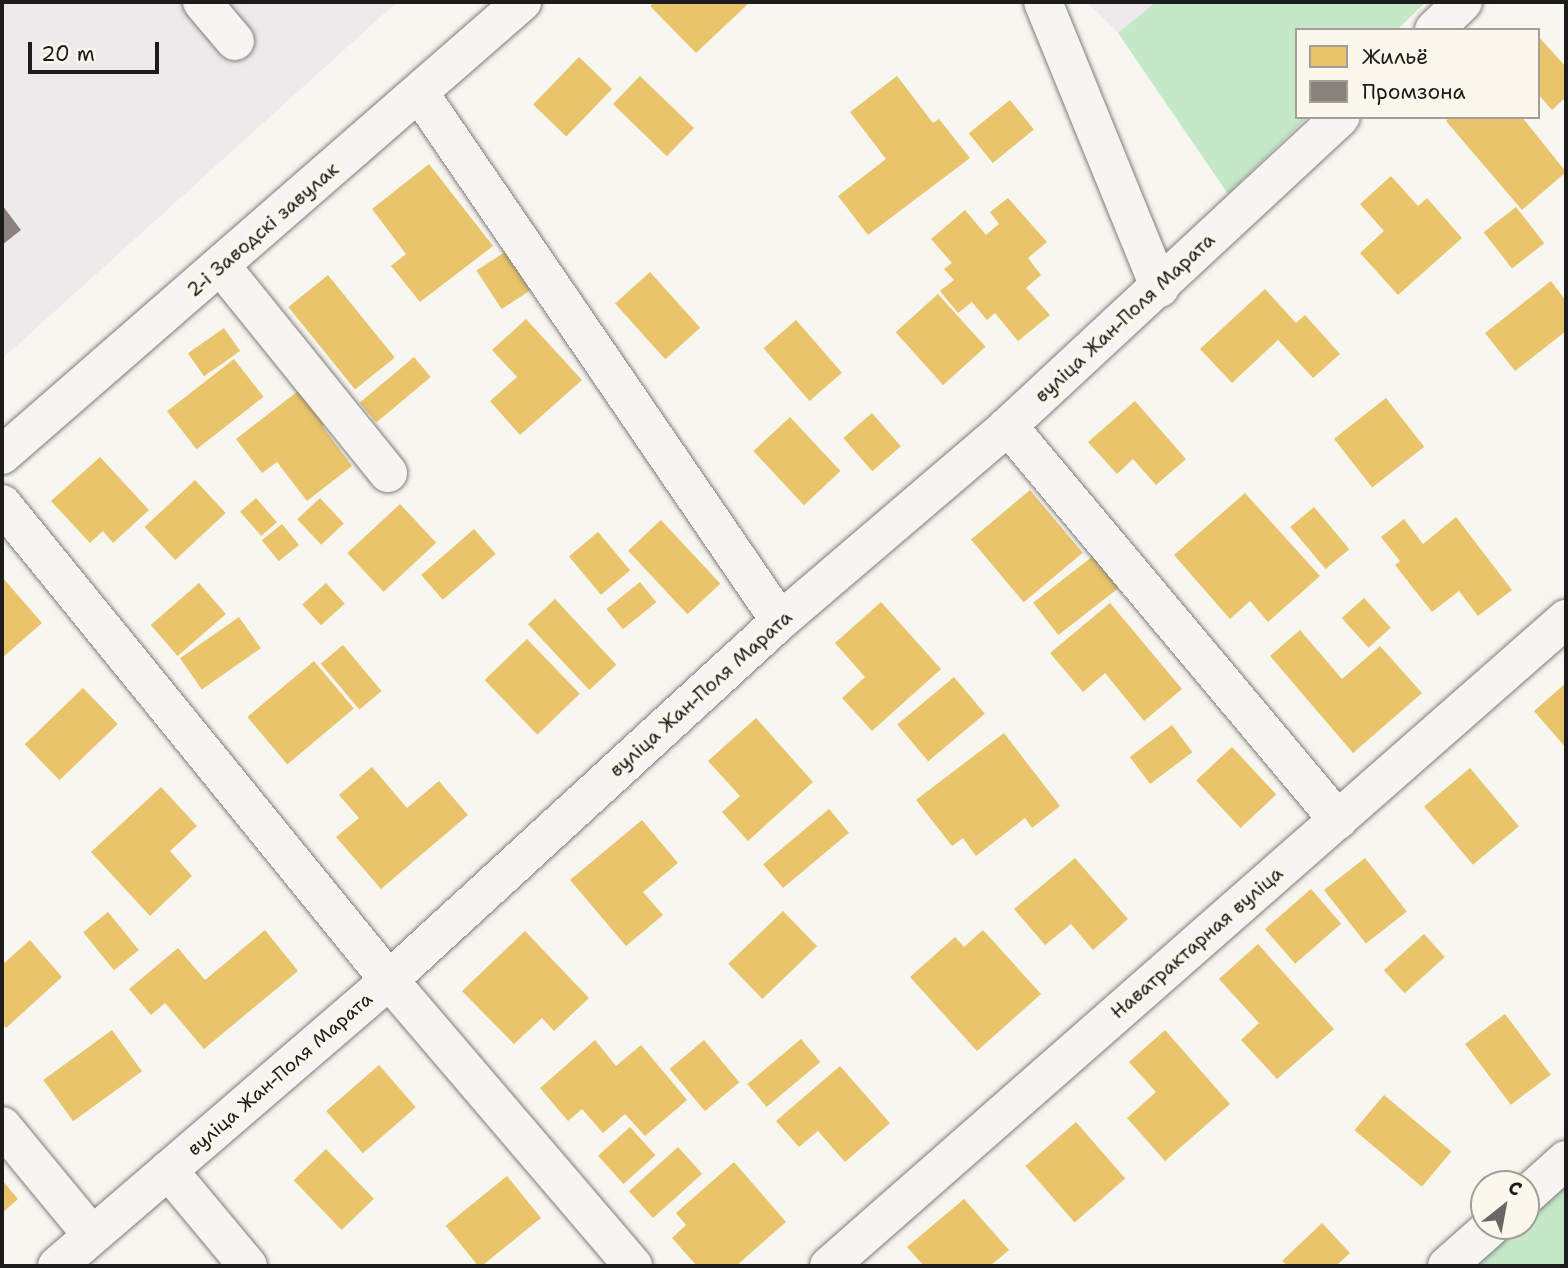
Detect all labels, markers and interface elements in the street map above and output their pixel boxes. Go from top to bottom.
scale bar [32,28,163,72]
legend [1295,28,1540,119]
text: 20 m [41,40,95,68]
text: Жильё [1362,43,1428,71]
text: Промзона [1362,78,1465,106]
street label: 2-і Заводскі завулак [183,158,343,302]
street label: вуліца Жан-Поля Марата [1030,229,1220,407]
street label: вуліца Жан-Поля Марата [605,606,797,782]
street label: Наватрактарная вуліца [1106,862,1288,1024]
street label: вуліца Жан-Поля Марата [183,987,377,1161]
north arrow [1470,1170,1540,1240]
text: С [1504,1175,1526,1202]

